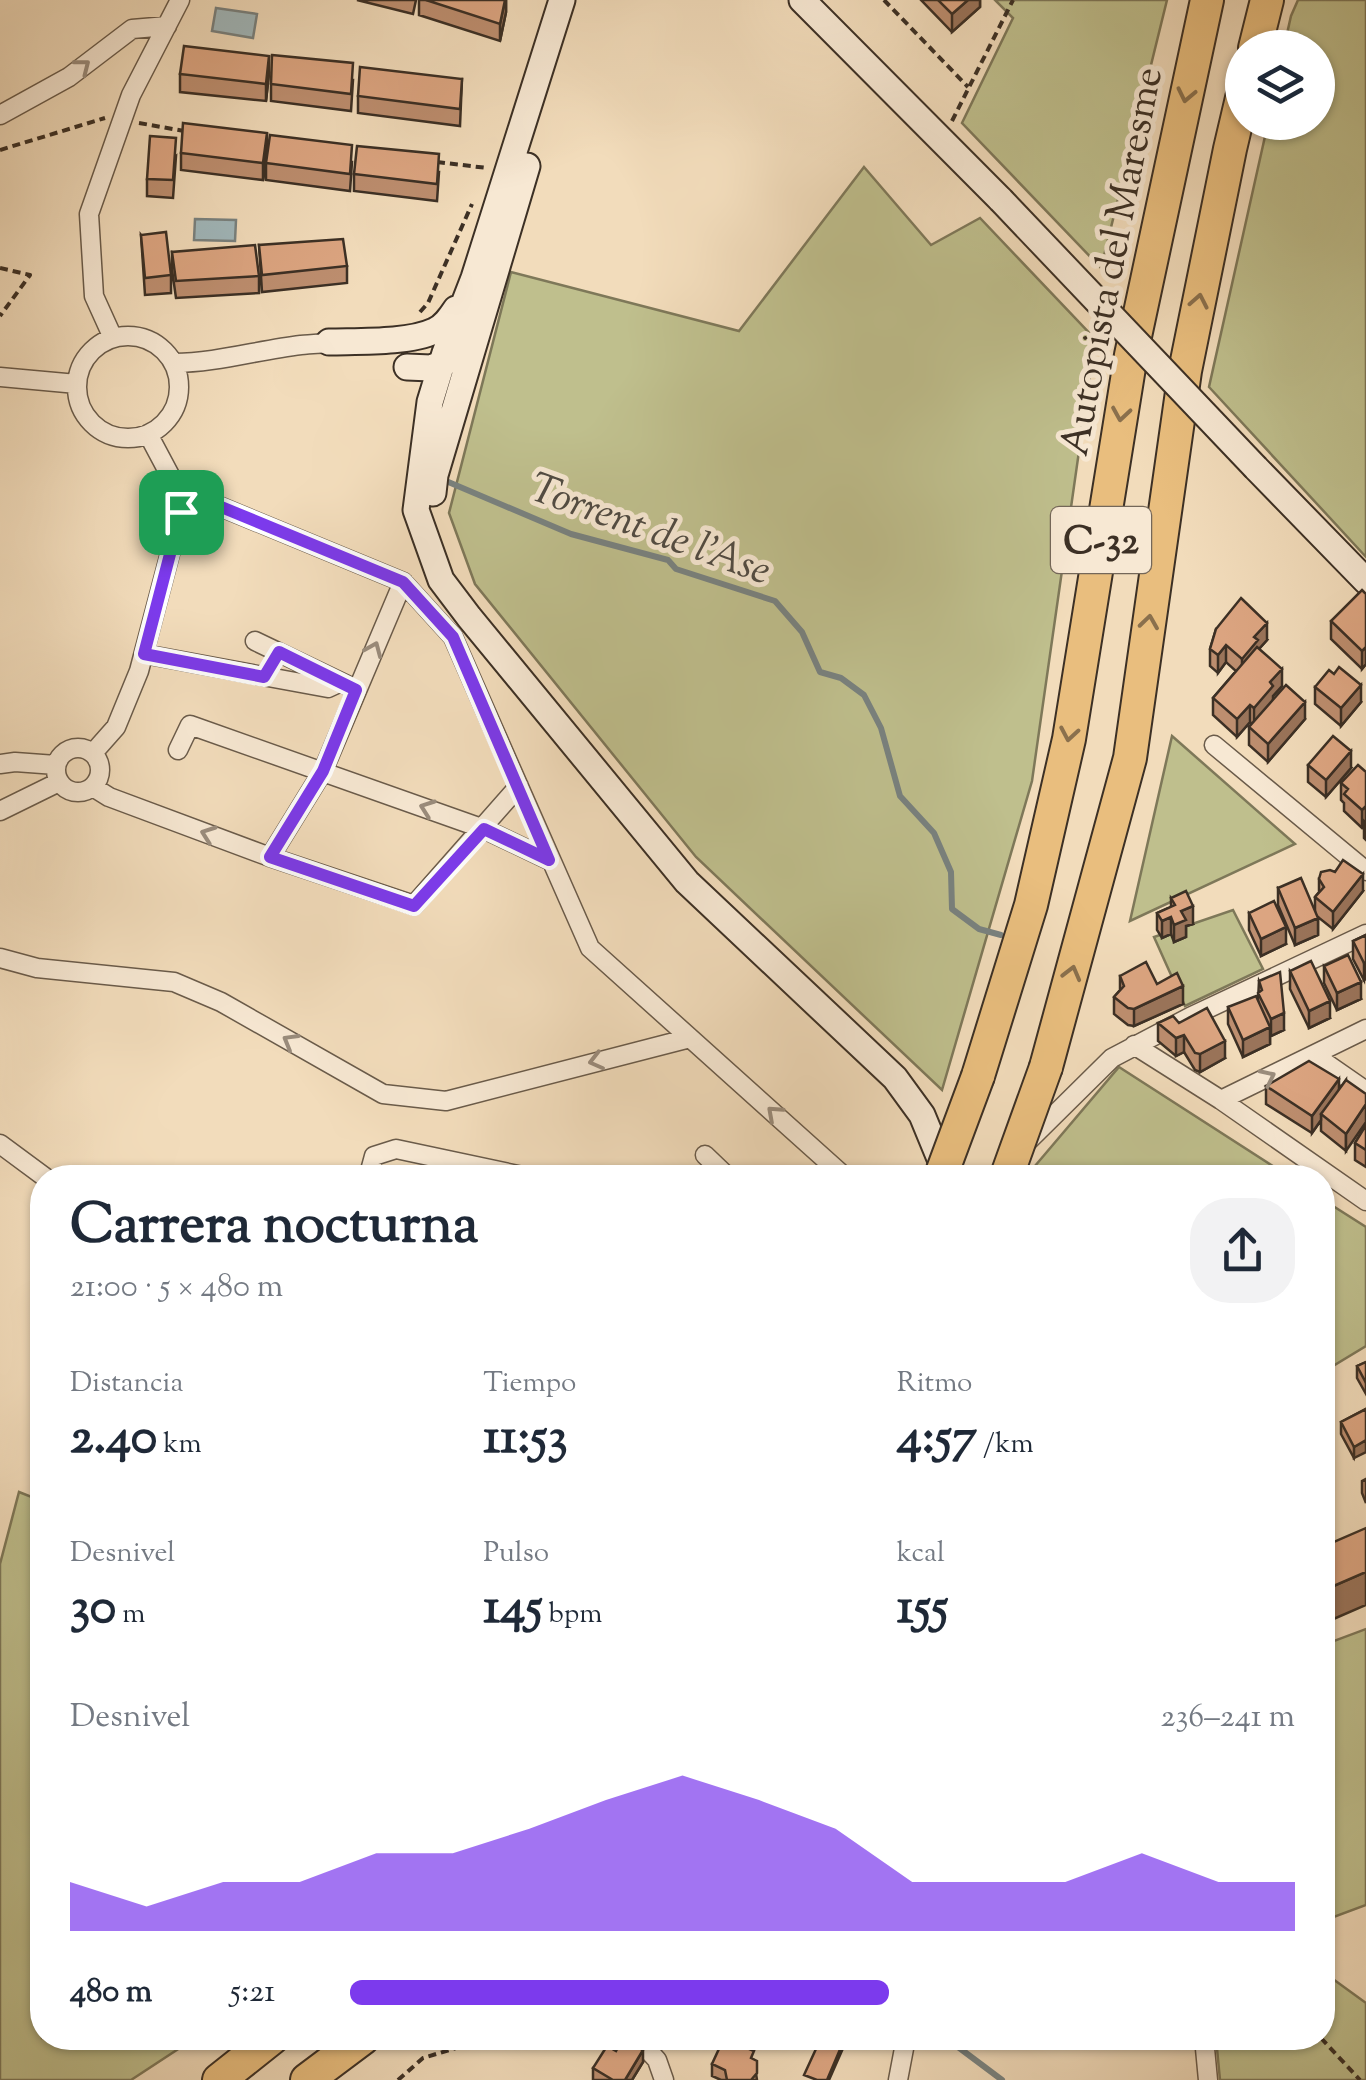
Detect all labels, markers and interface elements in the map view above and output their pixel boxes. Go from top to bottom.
map controls [1225,30,1335,140]
button: layers [1225,30,1335,140]
one-way arrow [72,61,90,78]
street label: Autopista del Maresme [1049,63,1180,461]
one-way arrow [1176,86,1197,103]
one-way arrow [1188,293,1209,310]
one-way arrow [1112,405,1133,422]
water label: Torrent de l'Ase [520,460,778,603]
pin [139,470,224,555]
icon: arrive [154,485,209,540]
road number: C-32 [1051,507,1151,573]
one-way arrow [1138,614,1159,631]
one-way arrow [362,641,382,659]
one-way arrow [1059,726,1080,743]
one-way arrow [420,799,437,820]
one-way arrow [200,825,217,846]
one-way arrow [1060,965,1081,982]
one-way arrow [283,1034,301,1054]
one-way arrow [588,1050,605,1071]
one-way arrow [1257,1070,1275,1090]
one-way arrow [767,1106,786,1124]
text: Carrera nocturna [70,1188,478,1267]
button: share [1190,1198,1295,1303]
text: 21:00 · 5 × 480 m [70,1265,283,1311]
text: Distancia [70,1364,183,1404]
text: Tiempo [483,1364,576,1404]
text: Ritmo [897,1364,972,1404]
text: 2.40 [70,1404,157,1476]
text: 11:53 [483,1404,568,1476]
text: 4:57 [897,1404,977,1476]
text: km [157,1425,202,1465]
text: /km [977,1425,1034,1465]
text: Desnivel [70,1534,175,1574]
text: Pulso [483,1534,549,1574]
text: kcal [897,1534,945,1574]
text: 30 [70,1574,116,1646]
text: 145 [483,1574,543,1646]
text: 155 [897,1574,948,1646]
text: m [116,1595,145,1635]
text: bpm [543,1595,602,1635]
text: Desnivel [70,1695,190,1741]
text: 236–241 m [1161,1695,1295,1741]
text: 480 m [70,1970,152,2016]
text: 5:21 [230,1970,275,2016]

